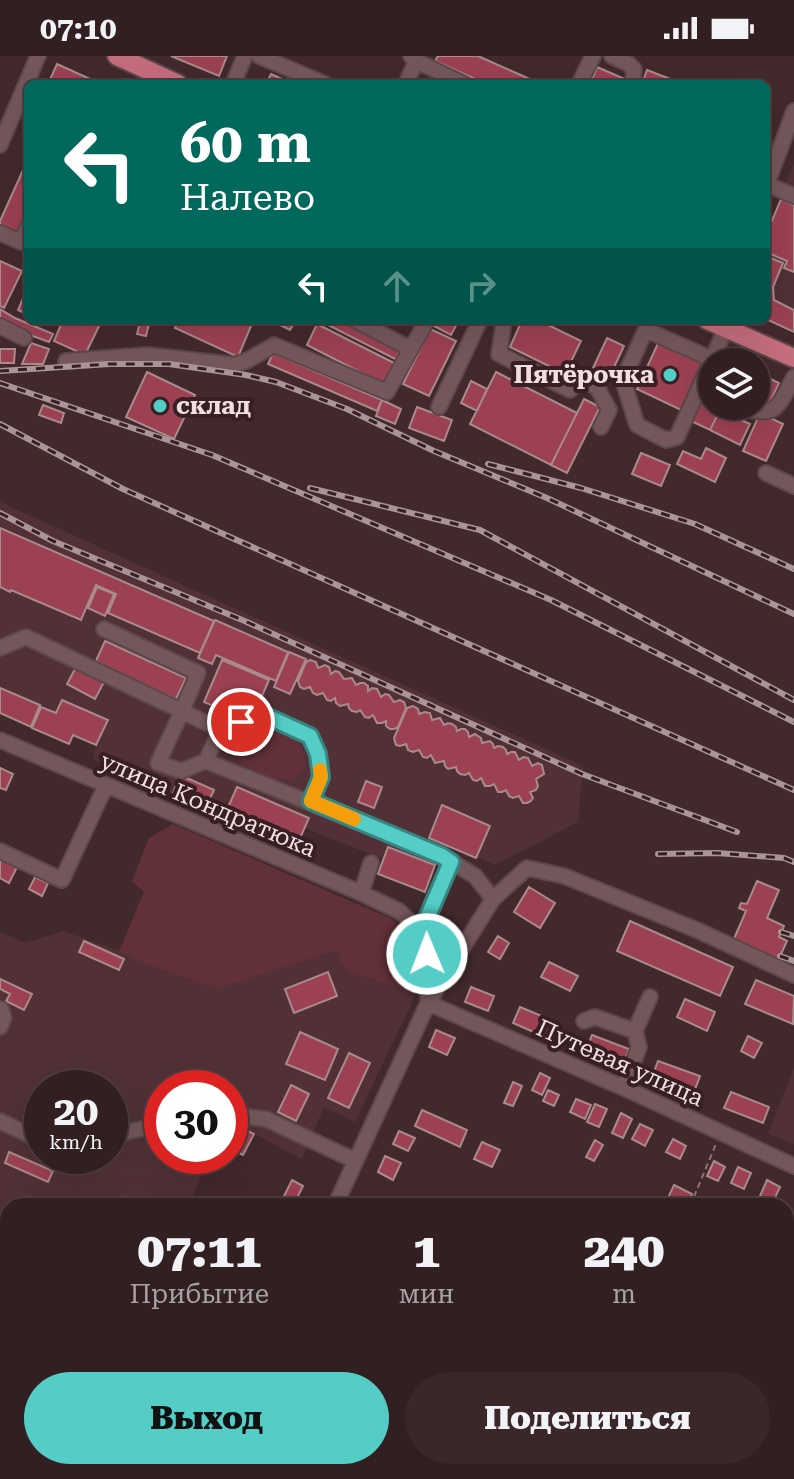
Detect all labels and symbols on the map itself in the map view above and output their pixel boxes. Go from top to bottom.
place label: Пятёрочка [514,361,654,389]
marker: Пятёрочка [661,366,679,384]
place label: склад [176,392,251,420]
marker: склад [151,397,169,415]
pin [207,688,275,756]
street label: улица Кондратюка [96,747,320,863]
position arrow [385,912,469,996]
street label: Путевая улица [532,1014,708,1112]
speed limit sign: 30 [144,1070,248,1174]

